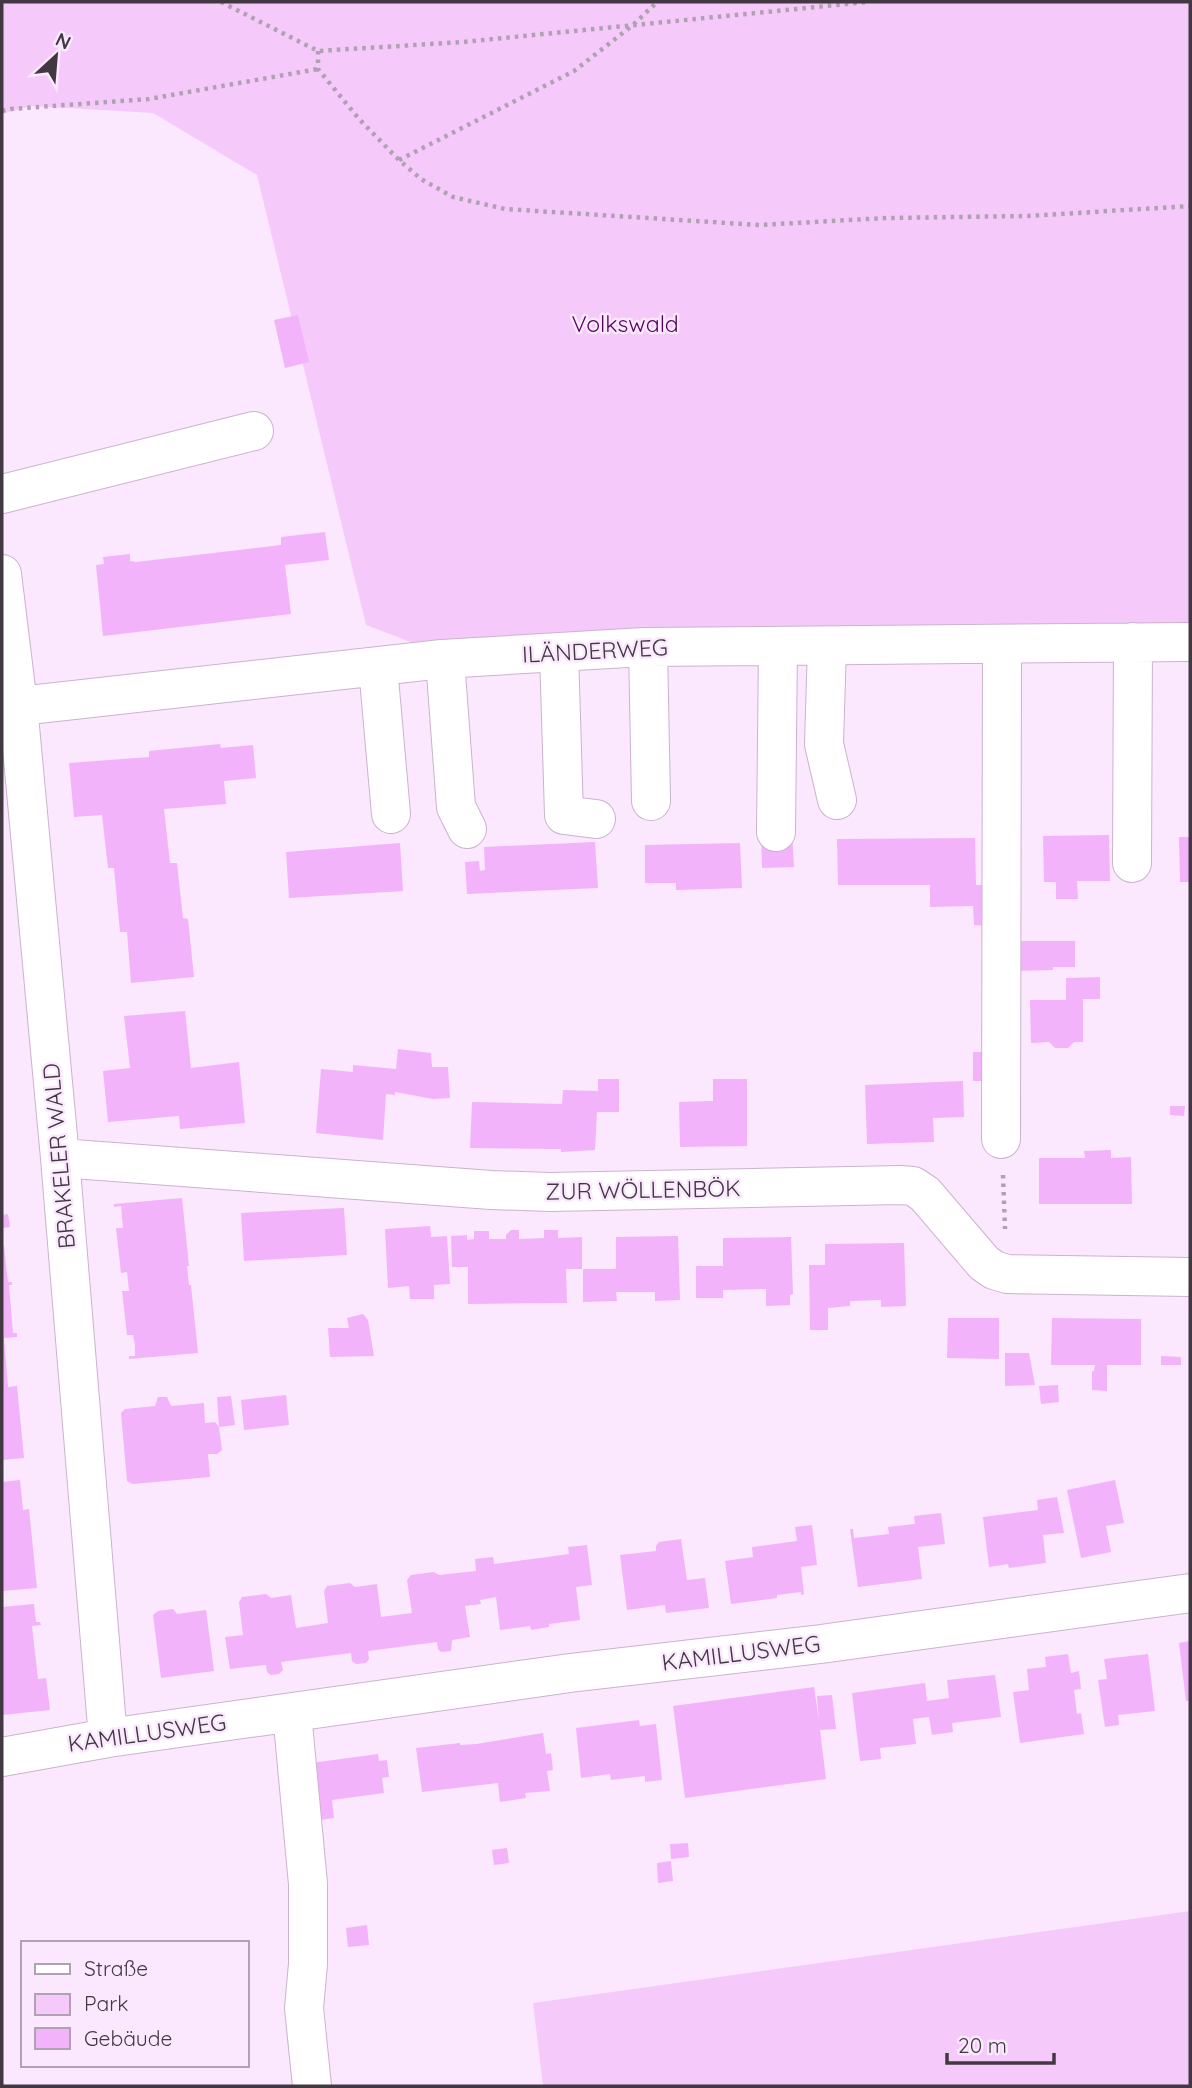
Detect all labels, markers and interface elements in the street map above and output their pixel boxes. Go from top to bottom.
north arrow [21,21,91,91]
text: N [52,27,75,55]
park label: Volkswald [571,309,679,338]
street label: ILÄNDERWEG [521,632,669,669]
street label: BRAKELER WALD [36,1062,81,1250]
street label: ZUR WÖLLENBÖK [545,1173,741,1206]
street label: KAMILLUSWEG [660,1628,822,1677]
street label: KAMILLUSWEG [66,1707,228,1758]
legend [21,1941,248,2067]
text: Straße [84,1955,148,1981]
text: Park [84,1990,128,2016]
scale bar [947,2022,1054,2066]
text: Gebäude [84,2025,172,2051]
text: 20 m [958,2032,1007,2058]

